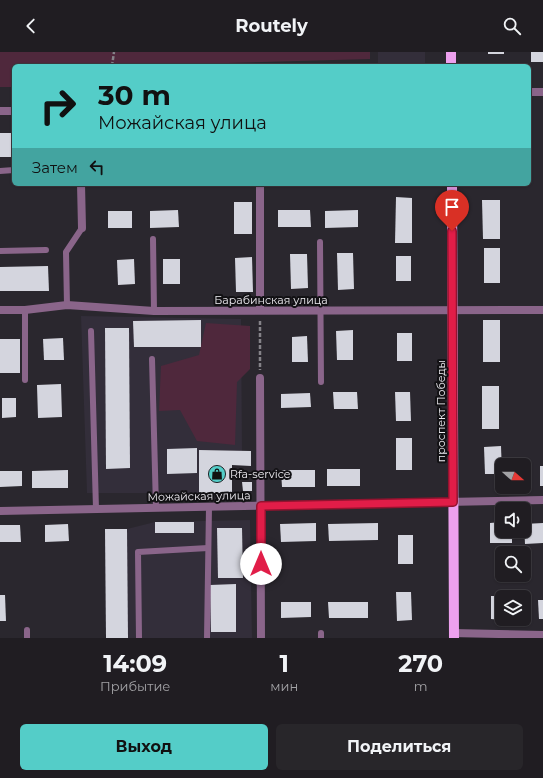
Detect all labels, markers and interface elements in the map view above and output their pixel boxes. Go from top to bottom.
icon: back [20,15,42,37]
text: Routely [235,15,308,37]
icon: search [501,15,523,37]
text: 30 m [98,78,171,112]
icon: right [32,80,84,132]
text: Можайская улица [98,112,267,134]
icon: left [86,156,108,178]
text: Затем [32,158,78,177]
pin [435,190,469,231]
icon: arrive [441,196,463,218]
street label: Барабинская улица [214,293,328,307]
street label: проспект Победы [434,360,448,462]
north arrow [495,458,531,494]
map controls [495,458,531,626]
shop icon: Rfa-service [207,464,227,484]
place label: Rfa-service [230,467,291,481]
street label: Можайская улица [147,488,251,504]
button: sound [495,502,531,538]
position arrow [240,543,282,585]
button: search [495,546,531,582]
button: layers [495,590,531,626]
text: 14:09 [103,649,167,678]
text: 1 [280,649,289,678]
text: 270 [398,649,443,678]
text: Прибытие [100,678,170,694]
text: мин [270,678,298,694]
text: m [414,678,428,694]
button: Выход [20,724,268,770]
button: Поделиться [276,724,523,770]

